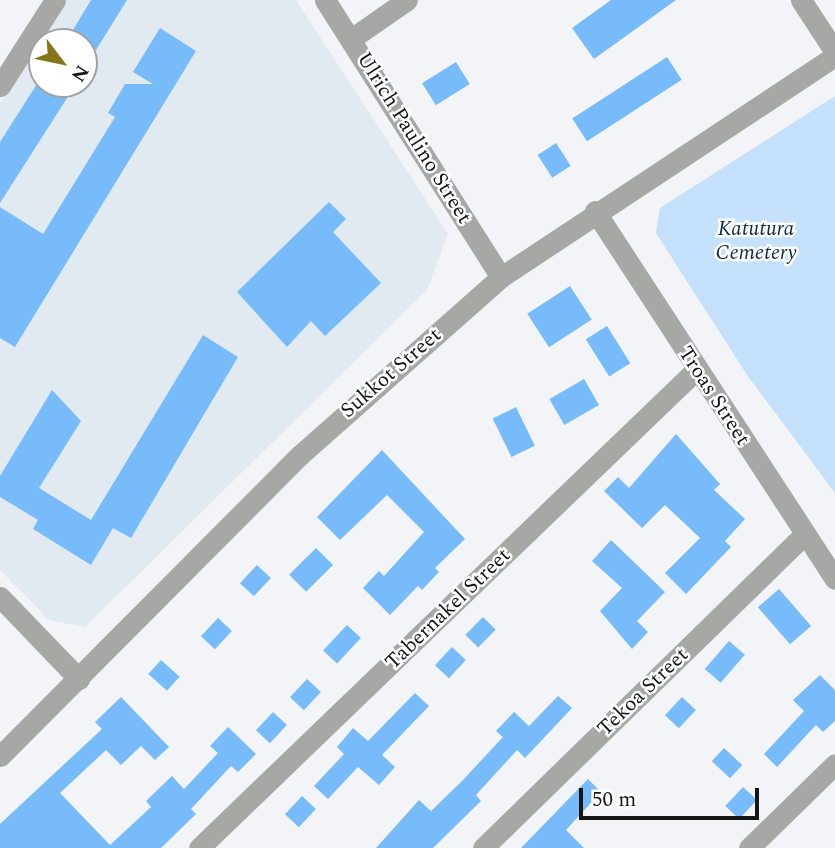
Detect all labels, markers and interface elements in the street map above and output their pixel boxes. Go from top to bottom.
north arrow [28,28,98,98]
street label: Ulrich Paulino Street [351,48,477,228]
text: N [63,59,96,88]
park label: Katutura Cemetery [715,216,797,266]
street label: Sukkot Street [336,323,446,423]
street label: Troas Street [673,342,755,450]
street label: Tabernakel Street [380,543,516,675]
street label: Tekoa Street [592,642,694,742]
scale bar [583,774,763,818]
text: 50 m [592,784,636,816]

